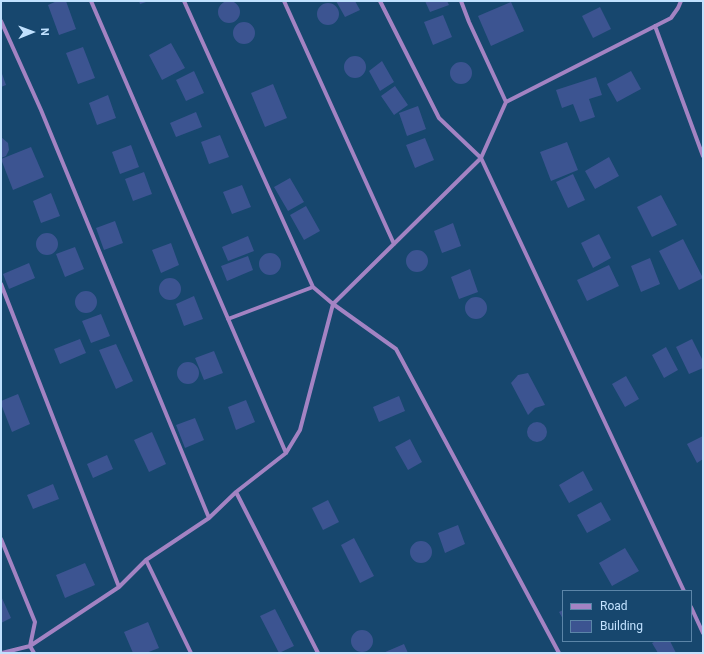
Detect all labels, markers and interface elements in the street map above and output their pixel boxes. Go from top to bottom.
north arrow [12,12,52,52]
text: N [38,28,51,36]
legend [562,590,692,642]
text: Road [600,599,628,613]
text: Building [600,619,643,633]

